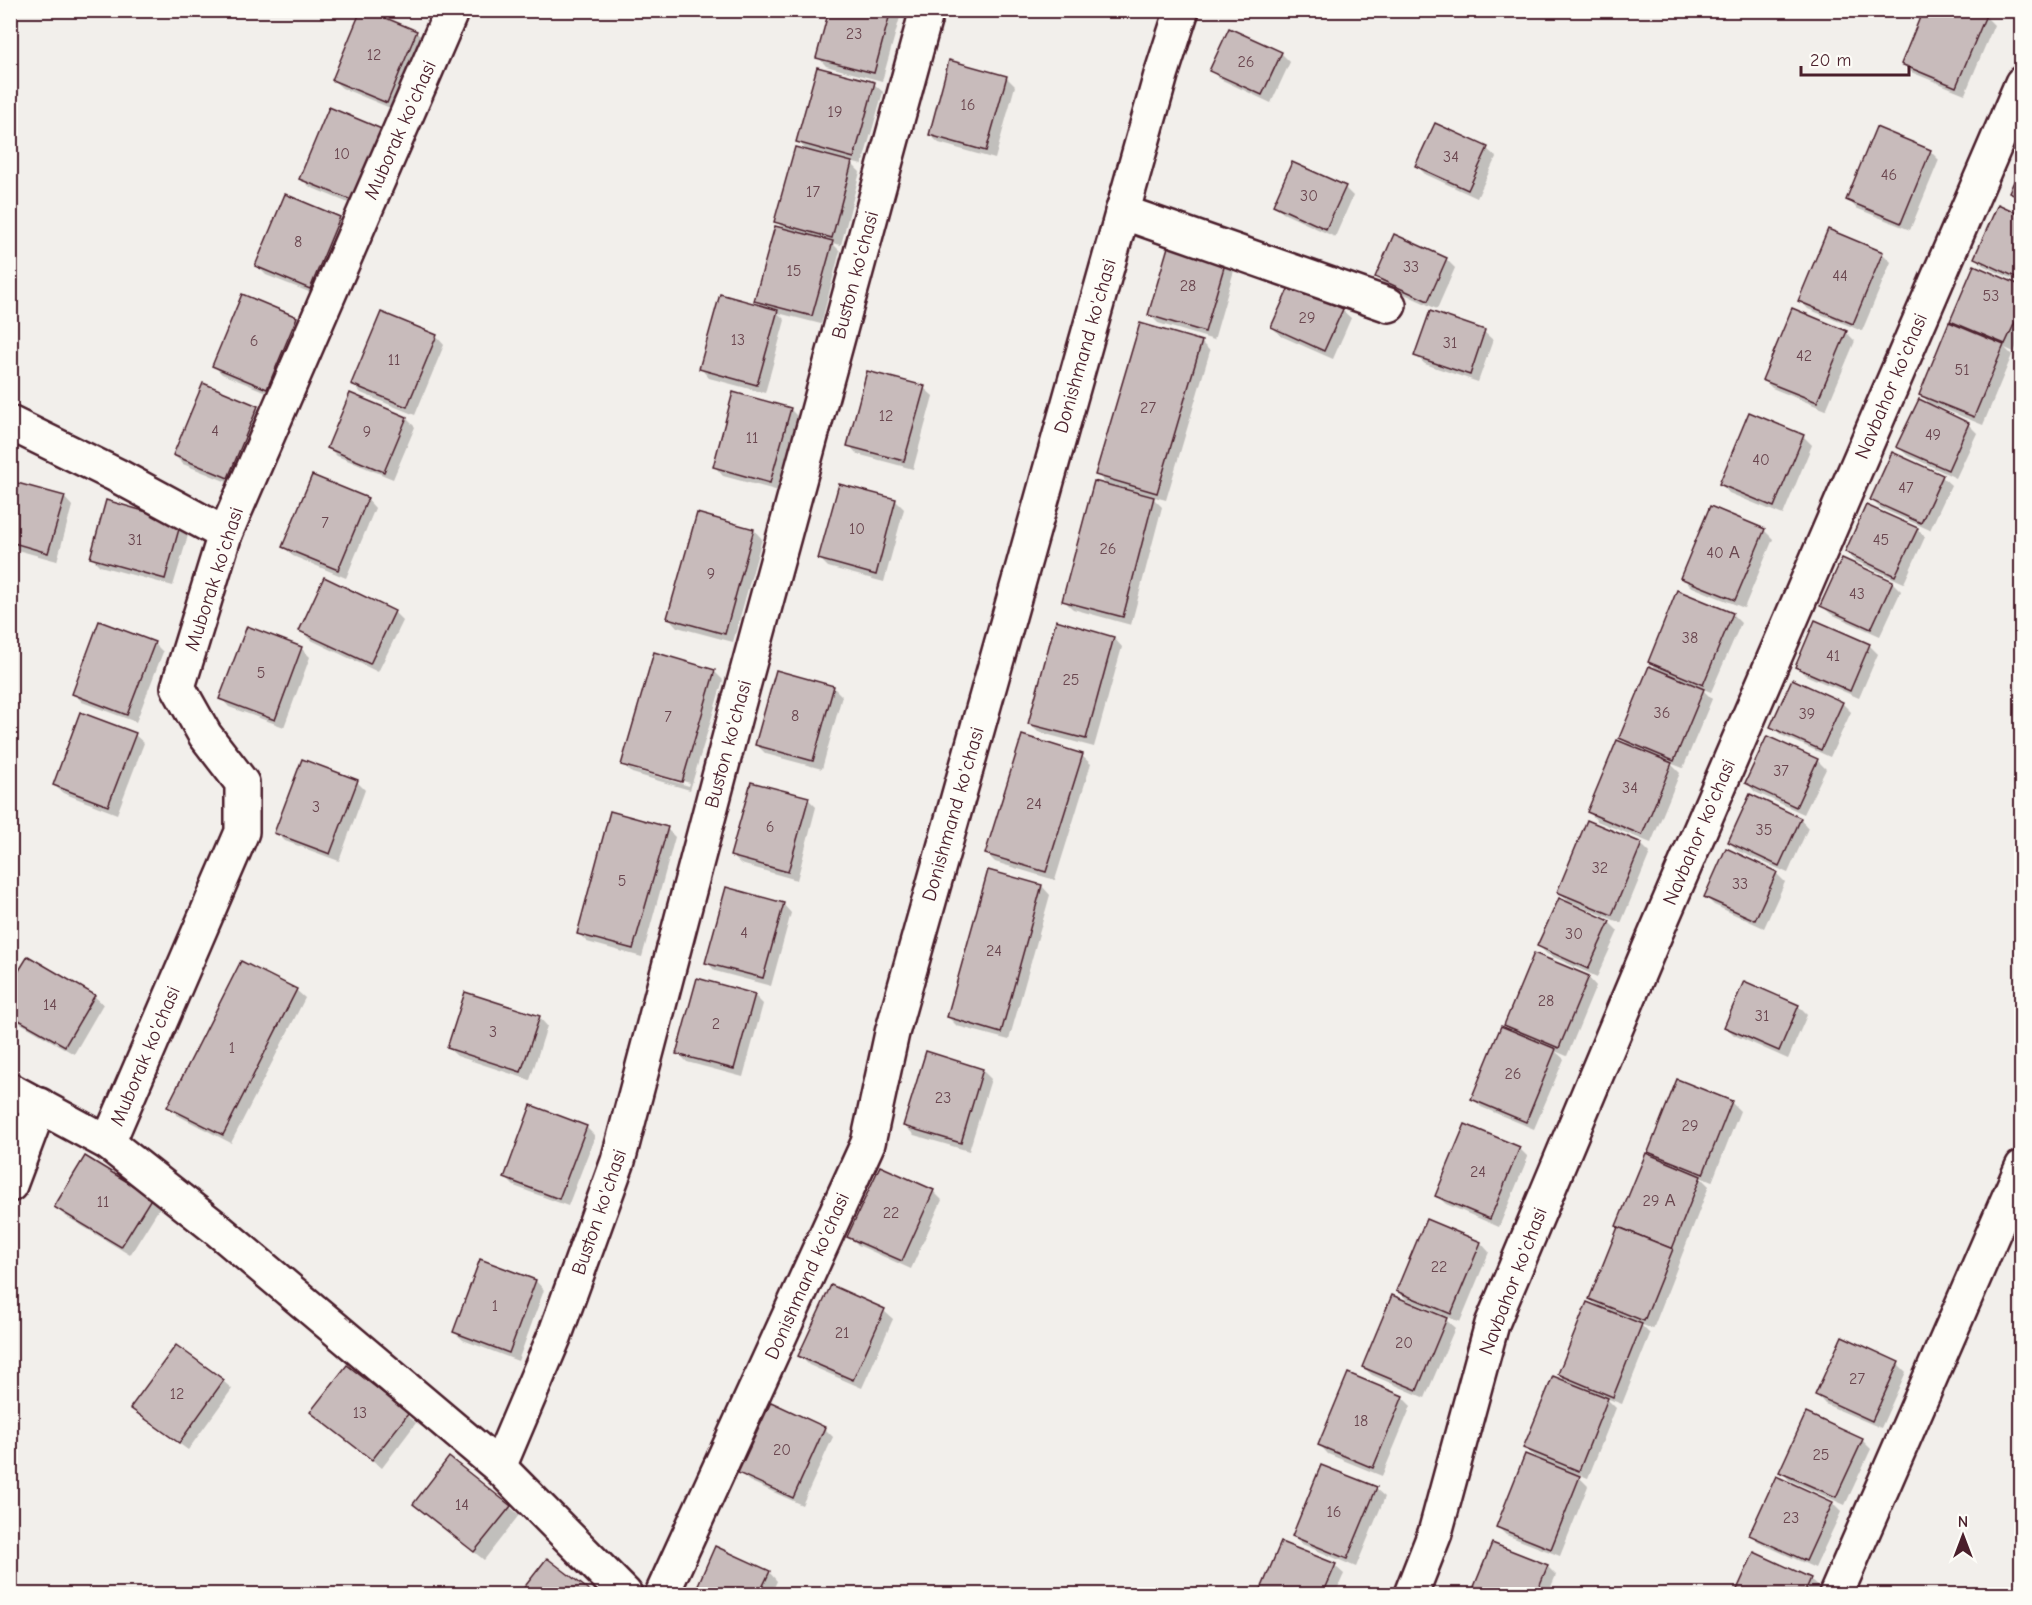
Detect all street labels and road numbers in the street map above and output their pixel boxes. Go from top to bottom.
street label: Muborak ko'chasi [359,57,441,203]
street label: Buston ko'chasi [827,208,883,342]
street label: Donishmand ko'chasi [1049,256,1121,436]
street label: Navbahor ko'chasi [1850,310,1932,462]
street label: Muborak ko'chasi [180,504,248,654]
street label: Buston ko'chasi [700,677,756,811]
street label: Donishmand ko'chasi [917,724,989,904]
street label: Navbahor ko'chasi [1658,756,1740,908]
street label: Muborak ko'chasi [105,983,185,1129]
street label: Buston ko'chasi [567,1146,631,1278]
street label: Donishmand ko'chasi [760,1189,854,1363]
street label: Navbahor ko'chasi [1474,1204,1552,1358]

